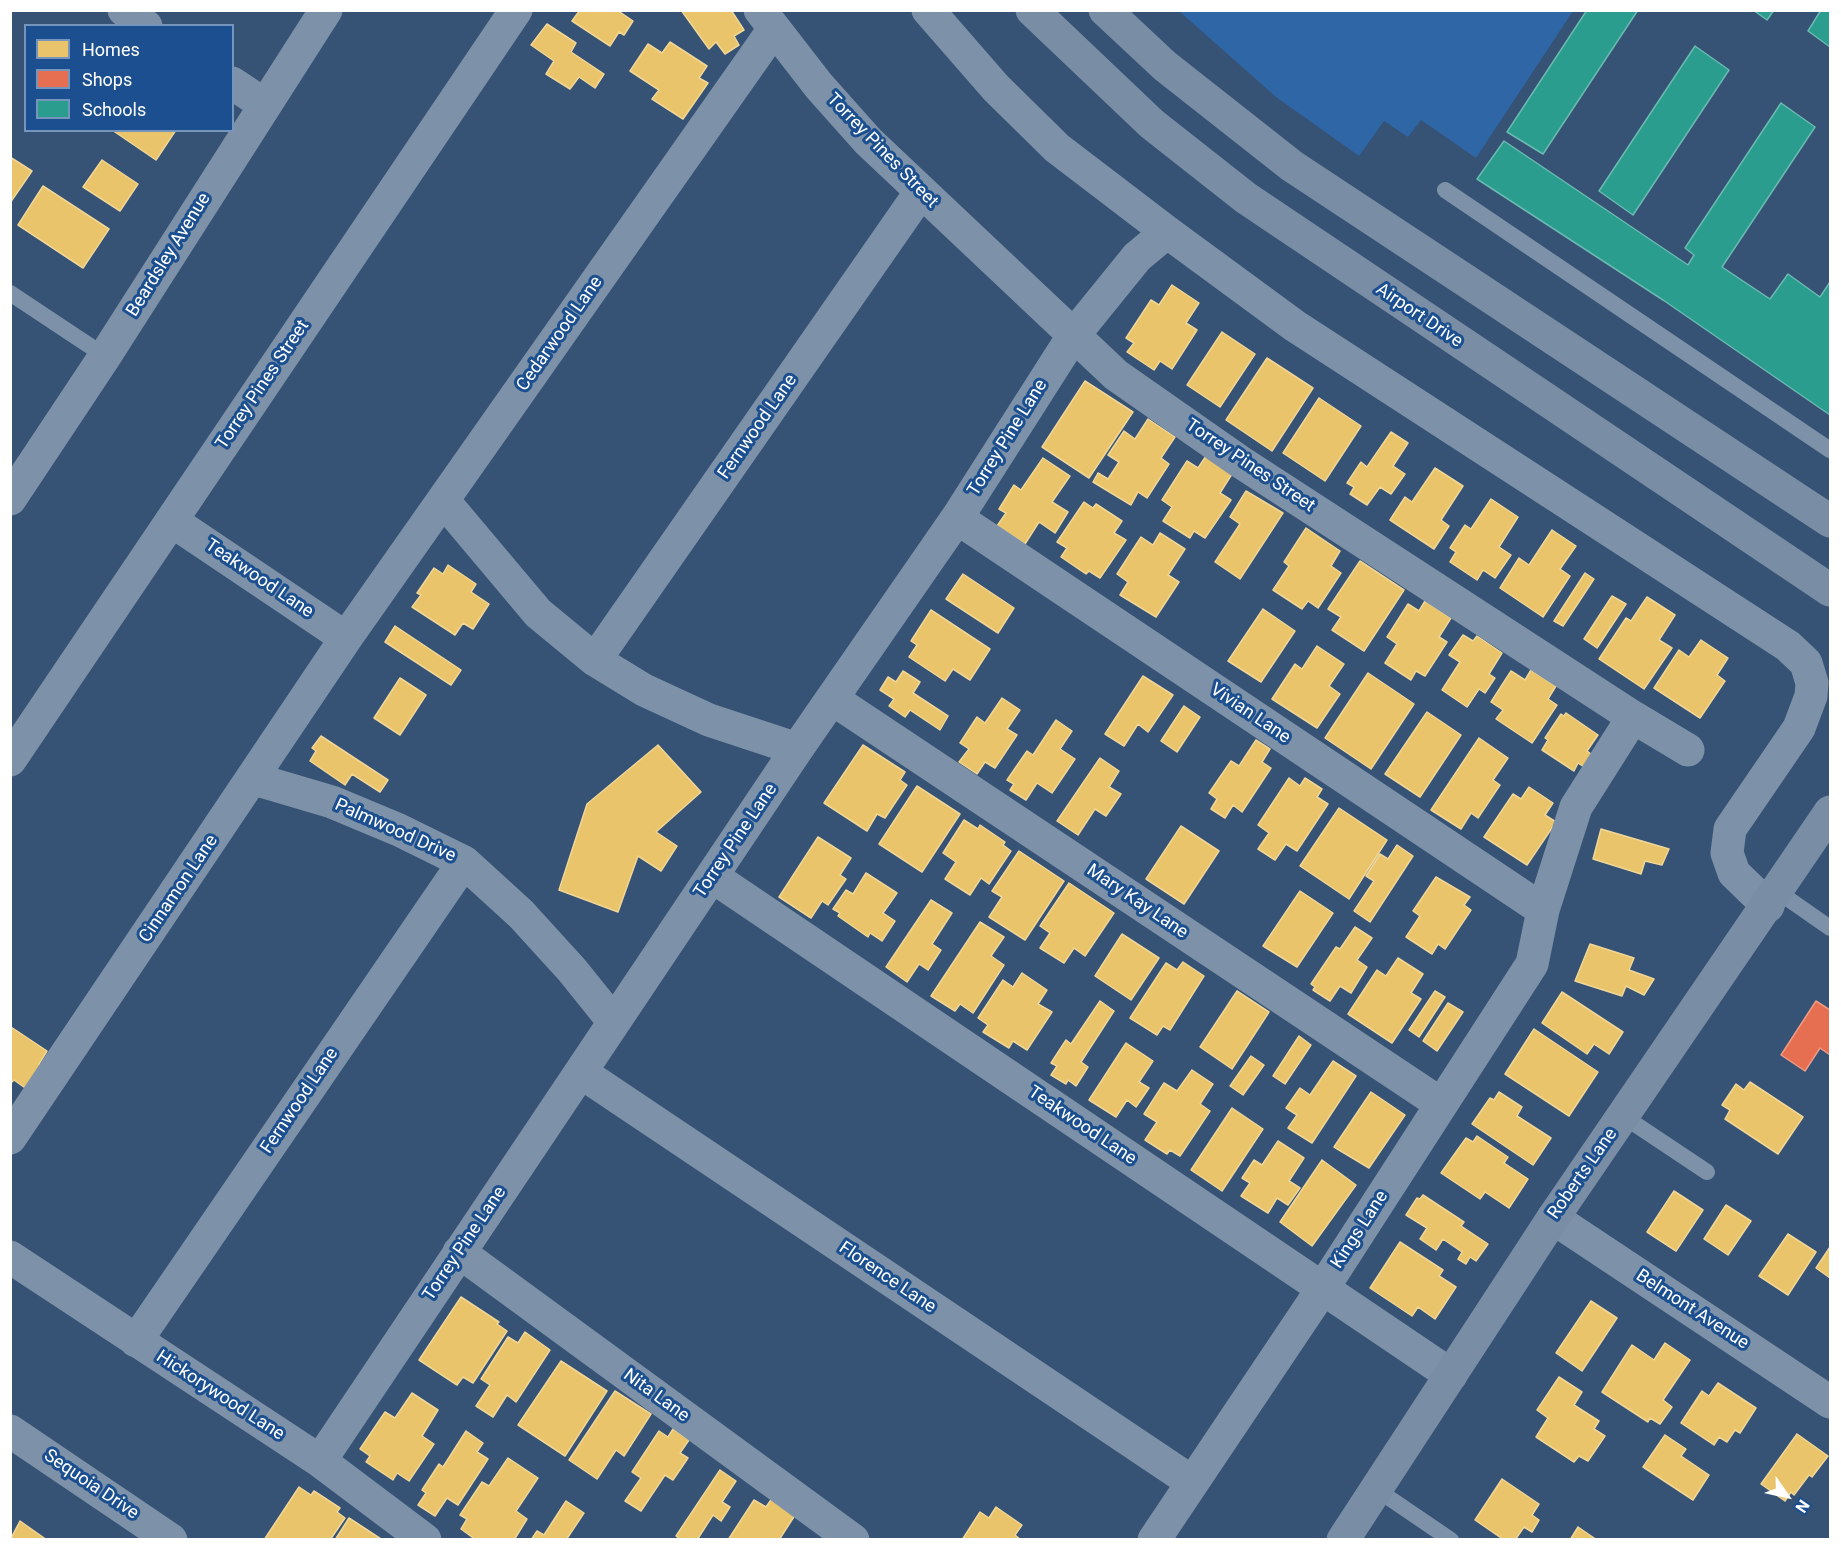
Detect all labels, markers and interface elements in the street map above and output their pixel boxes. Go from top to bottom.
legend [24,24,234,132]
text: Homes [82,39,140,60]
text: Shops [82,69,132,90]
street label: Torrey Pines Street [822,89,942,213]
text: Schools [82,99,146,120]
street label: Beardsley Avenue [122,189,216,321]
street label: Cedarwood Lane [512,272,608,396]
street label: Airport Drive [1372,279,1466,353]
street label: Torrey Pines Street [212,316,314,454]
street label: Fernwood Lane [714,370,802,484]
street label: Torrey Pine Lane [964,376,1052,500]
street label: Torrey Pines Street [1181,415,1319,517]
street label: Teakwood Lane [201,535,317,623]
street label: Vivian Lane [1206,679,1294,749]
street label: Torrey Pine Lane [690,780,782,902]
street label: Palmwood Drive [331,795,459,867]
street label: Cinnamon Lane [135,831,223,947]
street label: Mary Kay Lane [1082,860,1192,944]
street label: Fernwood Lane [257,1044,343,1158]
street label: Teakwood Lane [1024,1082,1140,1170]
street label: Roberts Lane [1544,1124,1622,1224]
street label: Torrey Pine Lane [419,1183,511,1305]
street label: Kings Lane [1327,1187,1393,1273]
street label: Florence Lane [834,1238,940,1318]
street label: Belmont Avenue [1631,1265,1753,1355]
street label: Hickorywood Lane [152,1347,288,1445]
street label: Nita Lane [619,1365,693,1427]
street label: Sequoia Drive [39,1445,143,1525]
north arrow [1757,1466,1817,1526]
text: N [1791,1496,1813,1516]

